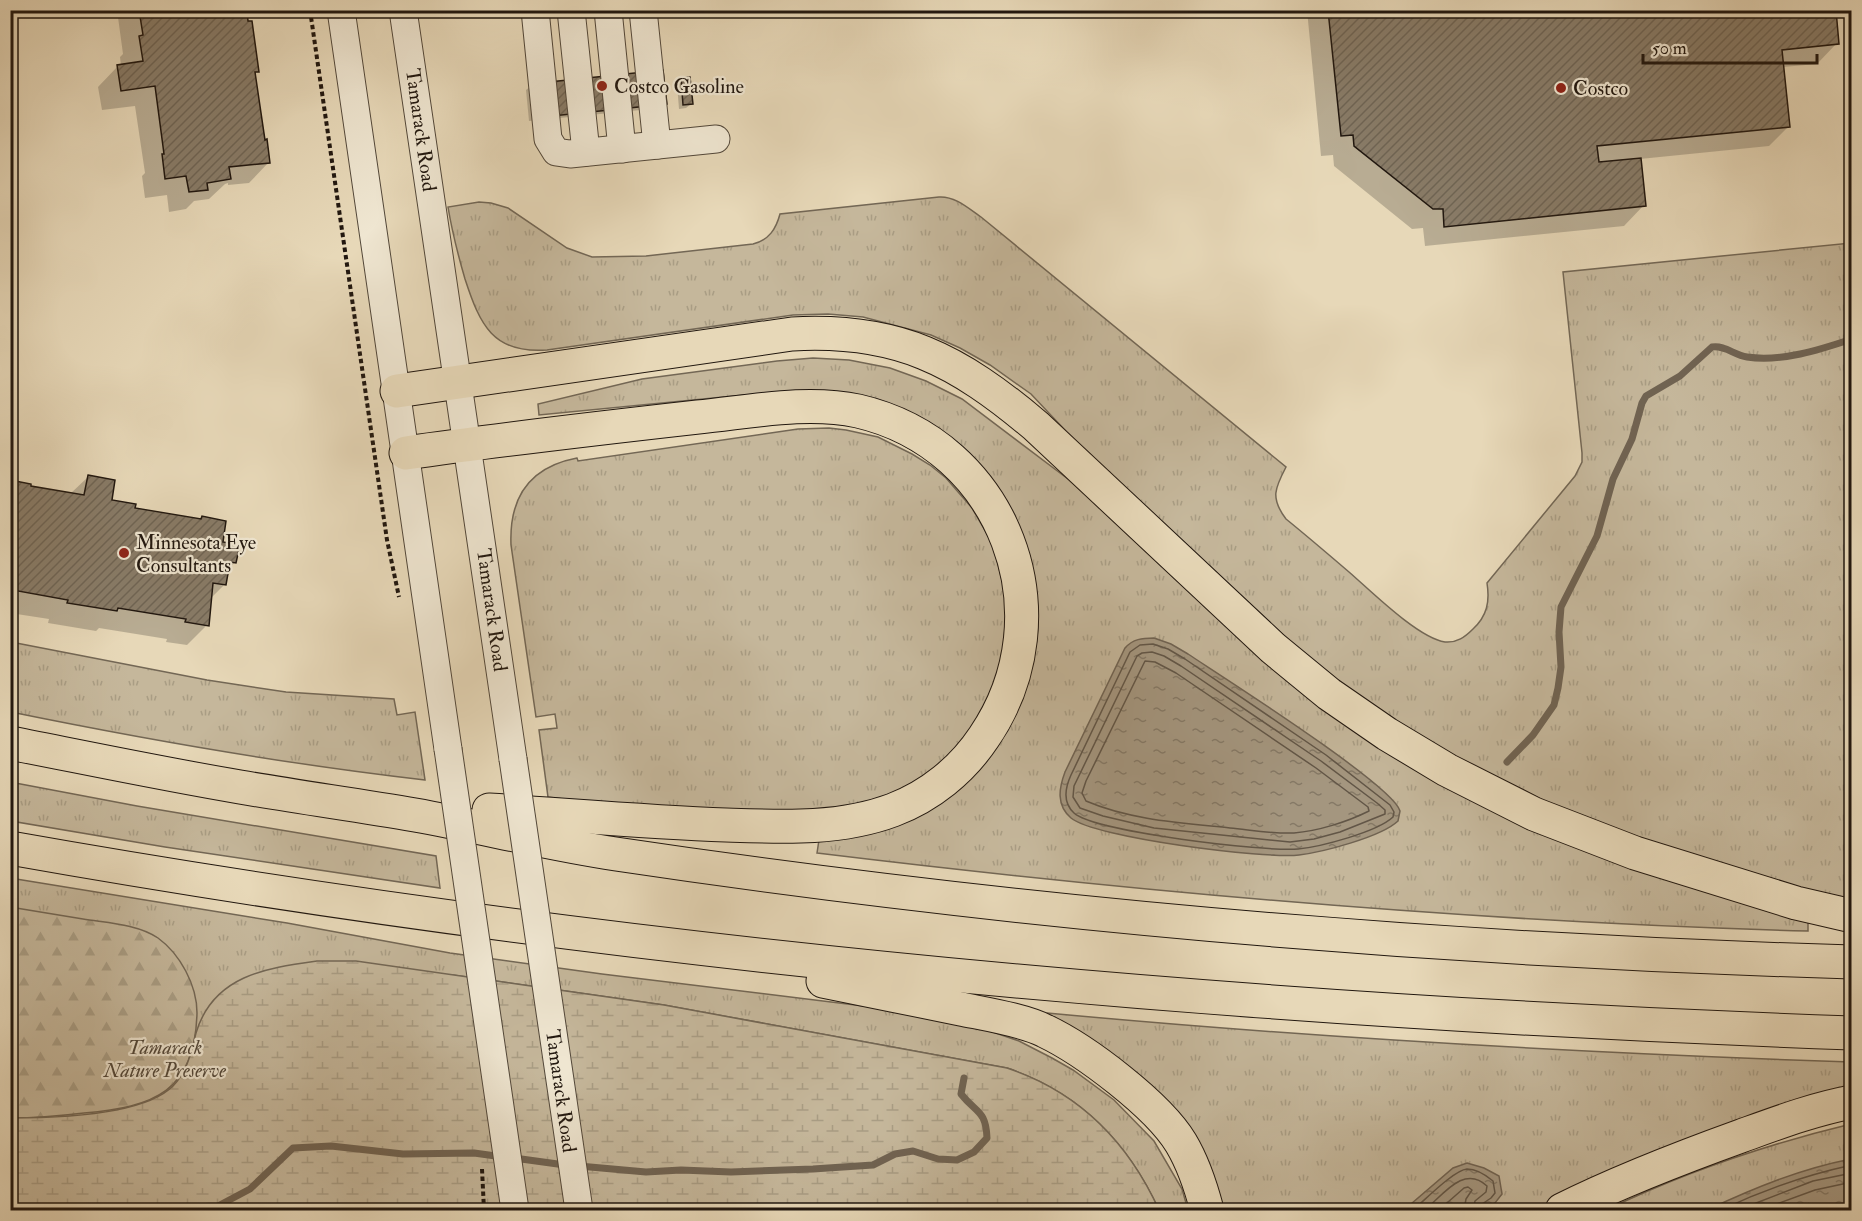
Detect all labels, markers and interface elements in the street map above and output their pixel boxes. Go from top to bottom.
scale bar [1643,27,1817,65]
text: 50 m [1652,37,1687,60]
street label: Tamarack Road [400,67,442,193]
place label: Costco Gasoline [614,74,744,99]
place label: Costco [1573,76,1628,101]
marker: Costco Gasoline [595,79,609,93]
marker: Costco [1554,81,1568,95]
place label: Minnesota Eye Consultants [136,530,256,578]
marker: Minnesota Eye Consultants [117,546,131,560]
street label: Tamarack Road [471,547,513,673]
street label: Tamarack Road [540,1028,582,1154]
park label: Tamarack Nature Preserve [103,1035,226,1083]

